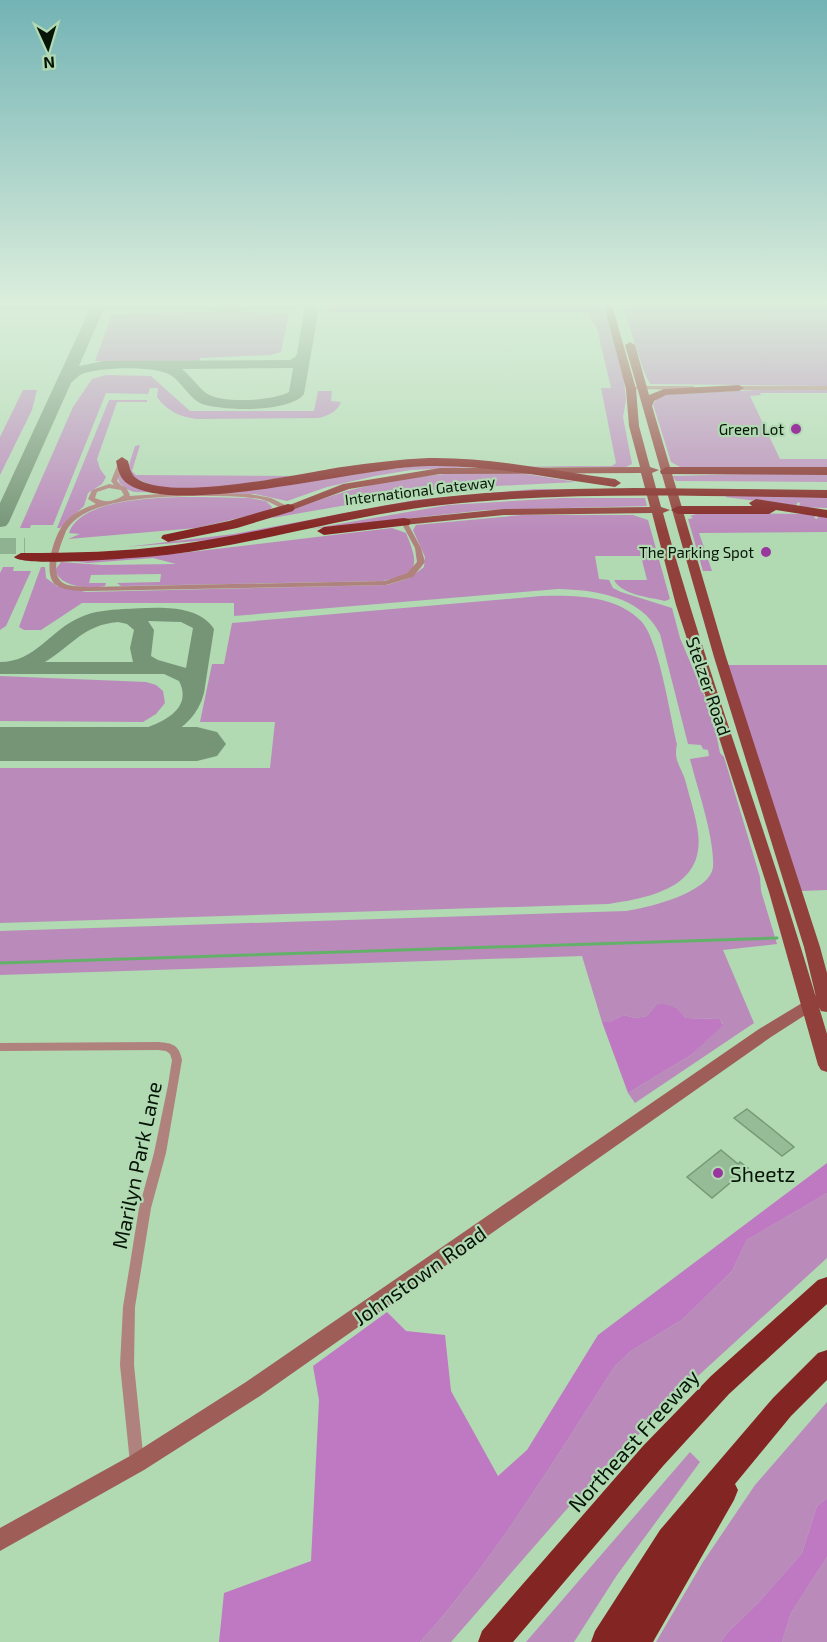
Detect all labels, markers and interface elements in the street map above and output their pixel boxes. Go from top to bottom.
north arrow [18,18,78,78]
text: N [43,54,56,73]
place label: Green Lot [719,420,784,438]
marker: Green Lot [789,422,803,436]
street label: International Gateway [344,472,496,508]
place label: The Parking Spot [639,543,754,561]
marker: The Parking Spot [759,545,773,559]
street label: Stelzer Road [682,634,736,738]
street label: Marilyn Park Lane [106,1079,166,1251]
place label: Sheetz [730,1161,795,1186]
marker: Sheetz [711,1166,725,1180]
street label: Johnstown Road [348,1220,490,1330]
street label: Northeast Freeway [562,1364,704,1516]

